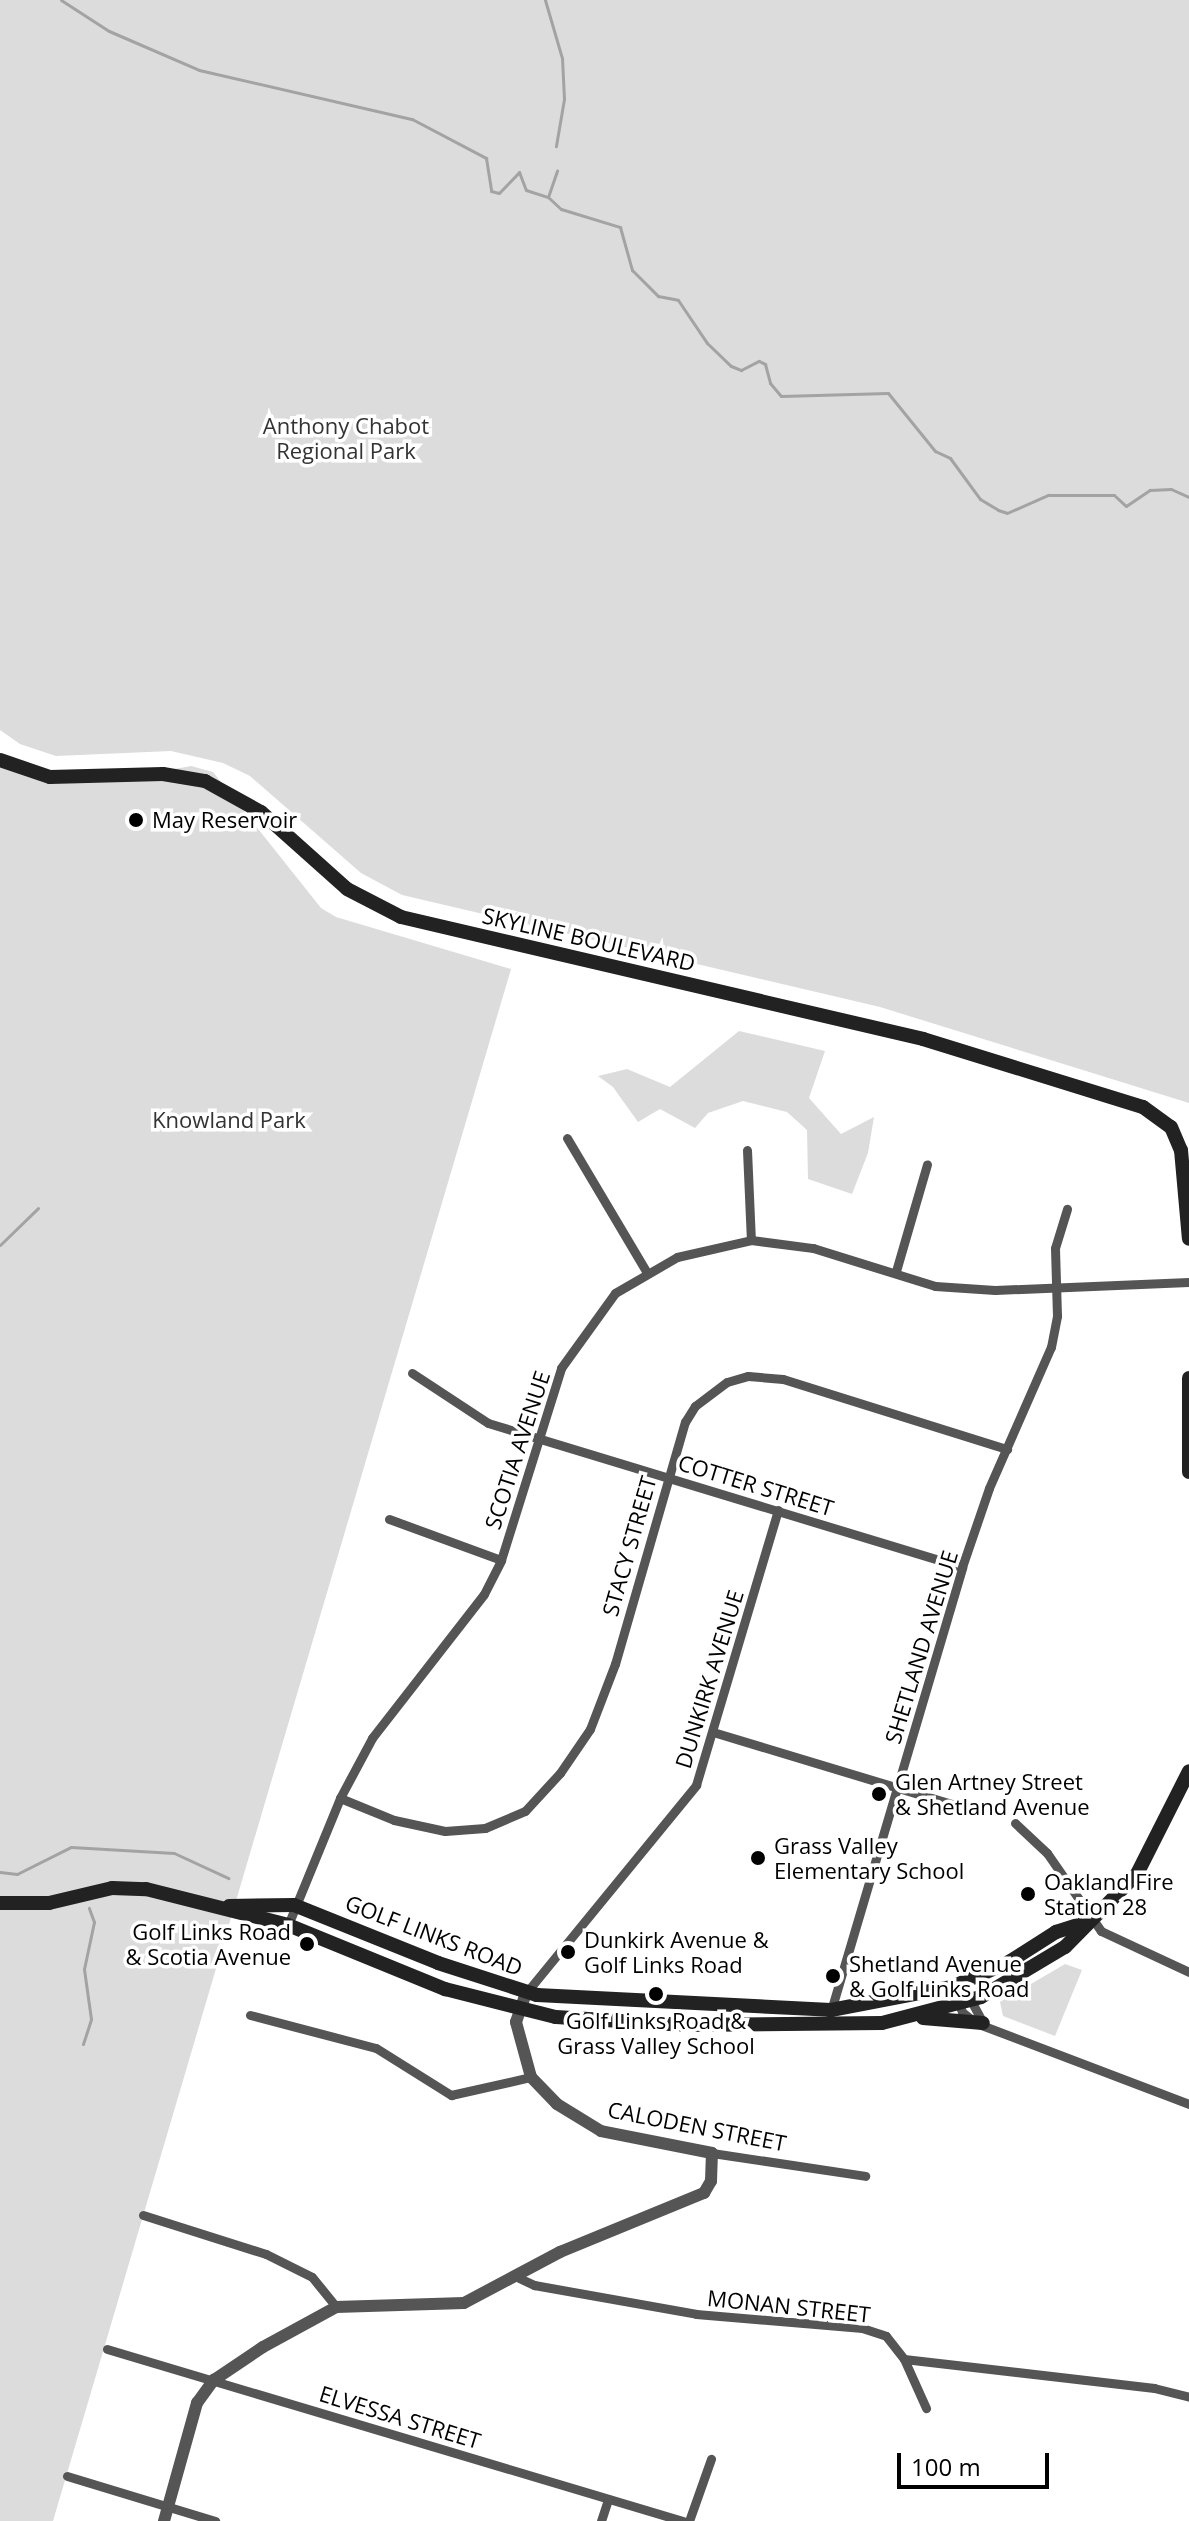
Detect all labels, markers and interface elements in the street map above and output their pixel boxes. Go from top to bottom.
park label: Anthony Chabot Regional Park [263,412,429,464]
place label: May Reservoir [152,807,297,833]
marker: May Reservoir [127,811,145,829]
street label: SKYLINE BOULEVARD [480,902,698,976]
park label: Knowland Park [152,1107,306,1133]
street label: SCOTIA AVENUE [479,1367,555,1533]
street label: COTTER STREET [675,1449,837,1521]
street label: STACY STREET [596,1473,662,1619]
street label: SHETLAND AVENUE [879,1547,963,1747]
street label: DUNKIRK AVENUE [669,1587,749,1771]
place label: Glen Artney Street & Shetland Avenue [895,1768,1090,1820]
marker: Glen Artney Street & Shetland Avenue [870,1785,888,1803]
place label: Grass Valley Elementary School [774,1832,964,1884]
marker: Grass Valley Elementary School [749,1849,767,1867]
place label: Oakland Fire Station 28 [1044,1868,1174,1920]
marker: Oakland Fire Station 28 [1019,1885,1037,1903]
street label: GOLF LINKS ROAD [342,1889,526,1981]
place label: Golf Links Road & Scotia Avenue [125,1918,291,1970]
place label: Dunkirk Avenue & Golf Links Road [584,1926,769,1978]
marker: Golf Links Road & Scotia Avenue [298,1935,316,1953]
marker: Dunkirk Avenue & Golf Links Road [559,1943,577,1961]
place label: Shetland Avenue & Golf Links Road [849,1950,1029,2002]
marker: Shetland Avenue & Golf Links Road [824,1967,842,1985]
marker: Golf Links Road & Grass Valley School [647,1985,665,2003]
place label: Golf Links Road & Grass Valley School [557,2007,755,2058]
street label: CALODEN STREET [606,2096,788,2156]
street label: MONAN STREET [706,2284,872,2328]
street label: ELVESSA STREET [316,2380,484,2454]
scale bar [901,2437,1053,2487]
text: 100 m [911,2450,981,2483]

